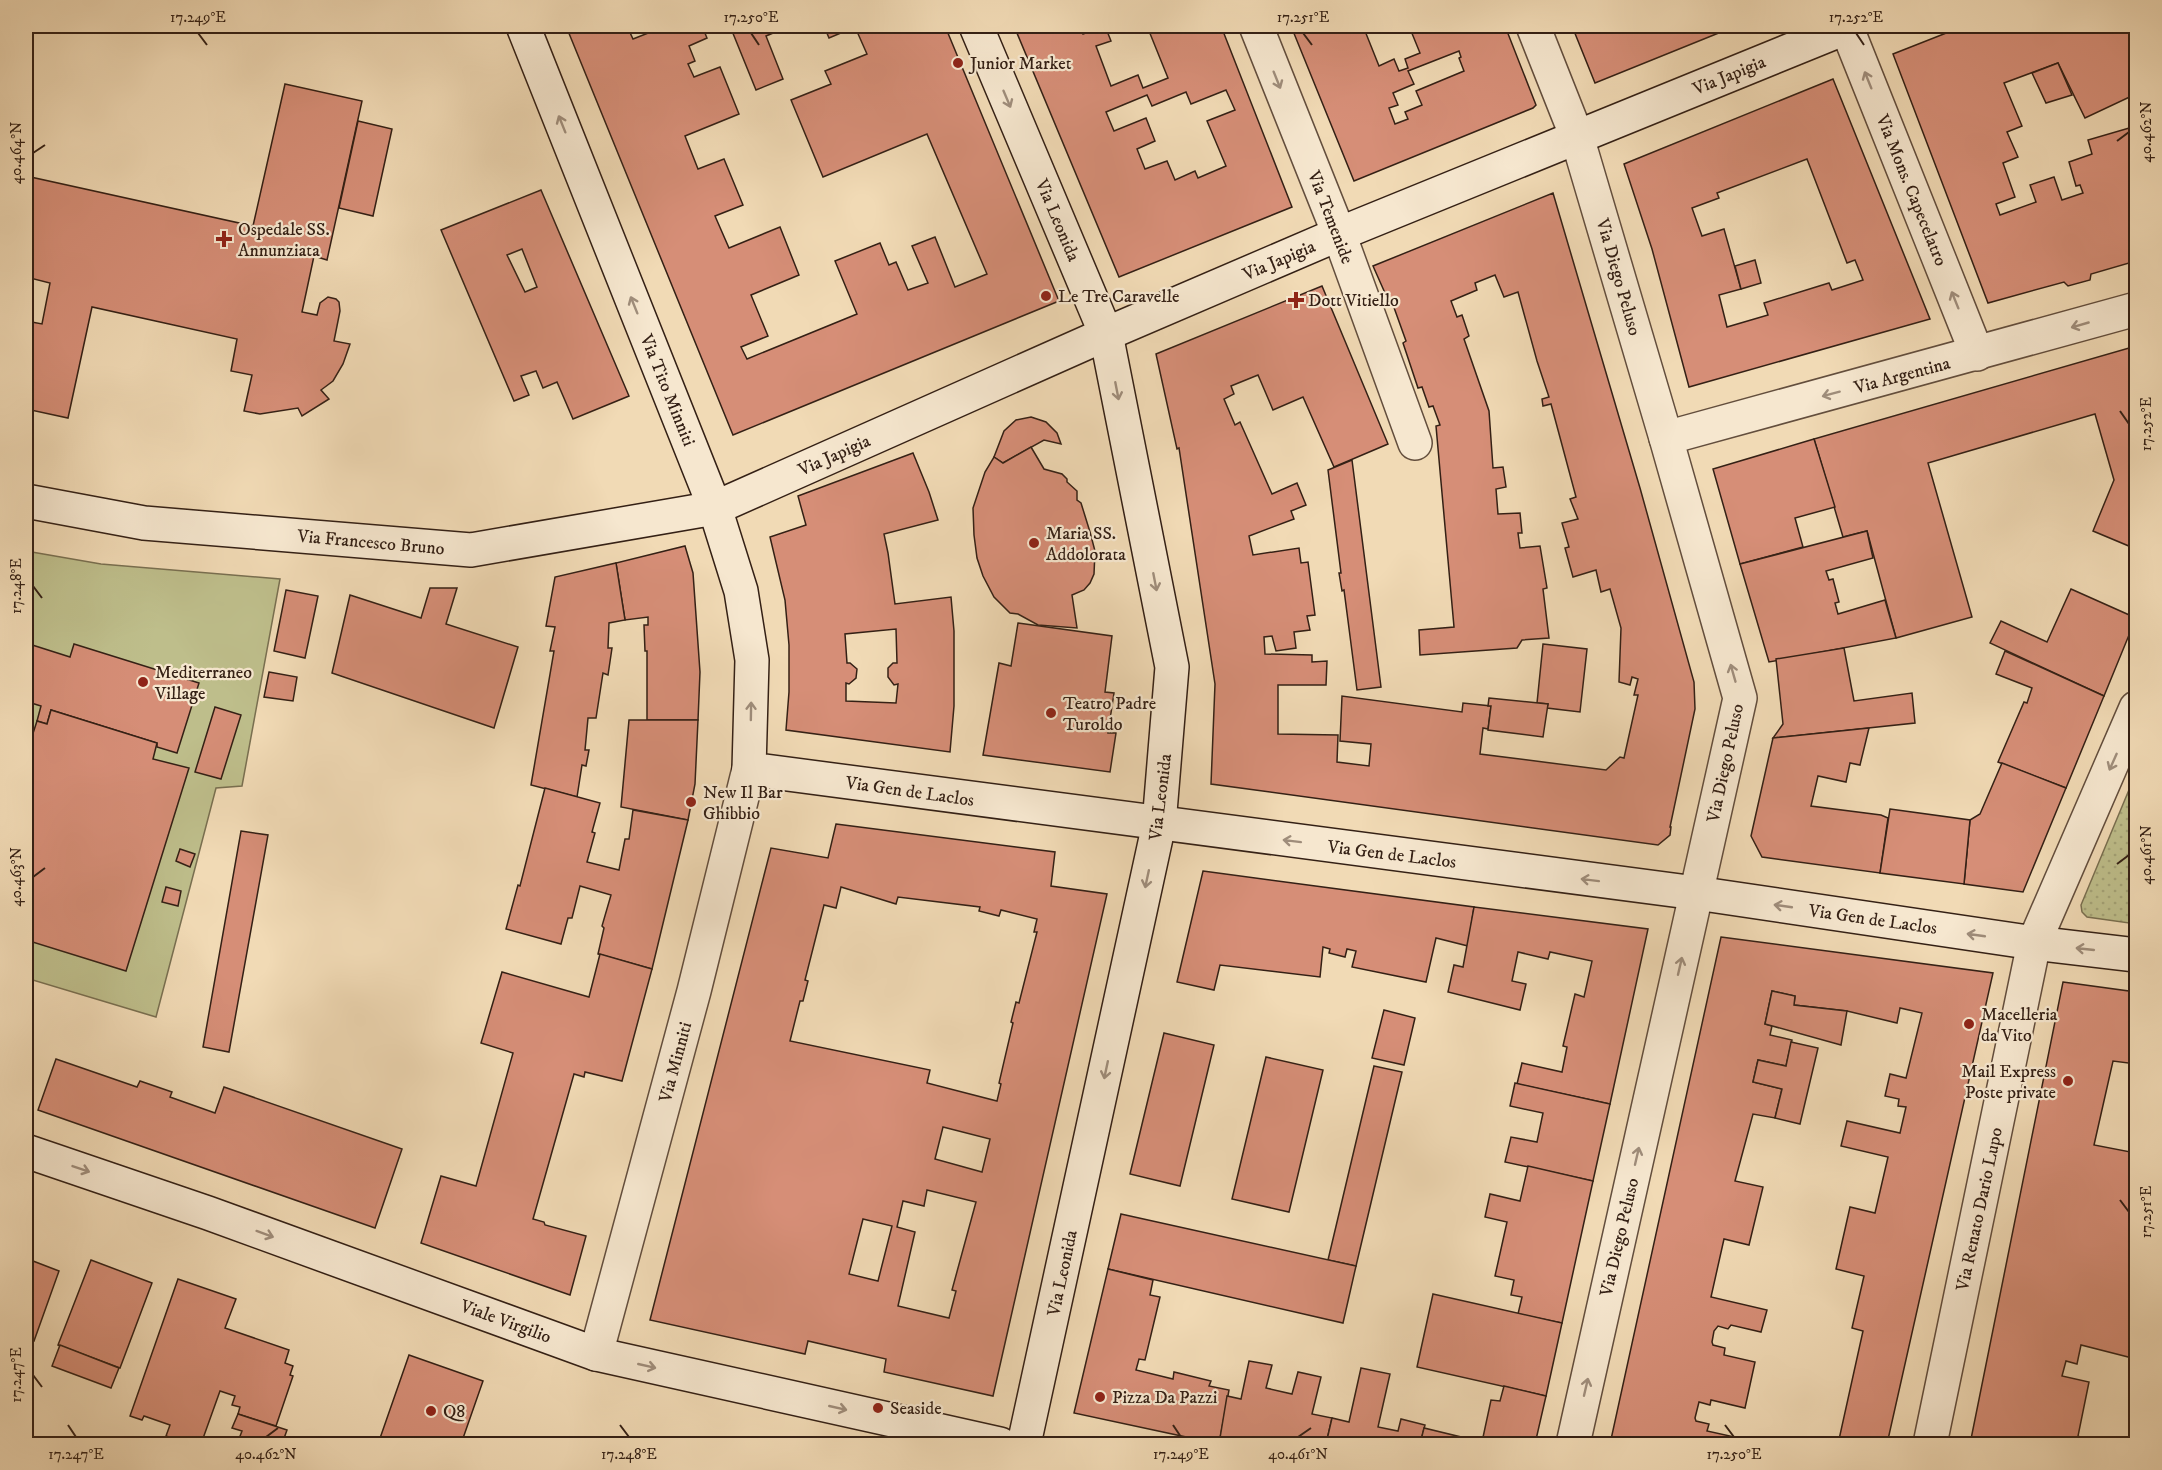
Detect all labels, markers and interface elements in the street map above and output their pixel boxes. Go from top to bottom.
text: 17.249°E [170,8,226,27]
text: 17.250°E [723,8,779,27]
text: 17.251°E [1277,8,1330,27]
text: 17.252°E [1829,8,1884,27]
street label: Via Japigia [1689,51,1769,101]
place label: Junior Market [968,53,1072,75]
marker: Junior Market [951,56,965,70]
one-way arrow [1273,70,1284,89]
one-way arrow [1862,71,1873,90]
one-way arrow [1001,89,1013,107]
text: 40.462°N [2137,101,2156,163]
street label: Via Mons. Capecelatro [1870,110,1952,270]
one-way arrow [556,115,567,134]
text: 40.464°N [7,122,26,184]
street label: Via Temenide [1302,167,1358,267]
street label: Via Leonida [1030,175,1084,265]
street label: Via Diego Peluso [1591,215,1645,339]
place label: Ospedale SS. Annunziata [238,219,330,262]
marker: Ospedale SS. Annunziata [215,230,233,248]
street label: Via Japigia [1239,236,1319,286]
place label: Le Tre Caravelle [1058,286,1180,308]
marker: Le Tre Caravelle [1039,289,1053,303]
place label: Dott Vitiello [1308,290,1399,312]
one-way arrow [1949,291,1960,310]
marker: Dott Vitiello [1289,293,1303,307]
one-way arrow [628,296,639,315]
one-way arrow [2071,320,2090,331]
street label: Via Tito Minniti [634,330,700,450]
street label: Via Argentina [1851,352,1953,400]
one-way arrow [1112,381,1123,401]
one-way arrow [1822,388,1841,400]
text: 17.252°E [2137,396,2156,451]
street label: Via Japigia [794,430,874,482]
place label: Maria SS. Addolorata [1046,523,1126,566]
street label: Via Francesco Bruno [295,526,446,560]
marker: Maria SS. Addolorata [1027,536,1041,550]
text: 17.248°E [7,558,26,614]
one-way arrow [1150,572,1161,592]
place label: Mediterraneo Village [154,662,252,705]
one-way arrow [1727,664,1738,683]
marker: Mediterraneo Village [136,675,150,689]
place label: Teatro Padre Turoldo [1063,693,1156,736]
one-way arrow [745,701,757,721]
street label: Via Diego Peluso [1702,702,1749,826]
marker: Teatro Padre Turoldo [1044,706,1058,720]
street label: Via Leonida [1145,752,1177,843]
one-way arrow [2107,752,2118,771]
street label: Via Gen de Laclos [843,772,976,812]
place label: New Il Bar Ghibbio [703,782,783,825]
marker: New Il Bar Ghibbio [684,795,698,809]
text: 40.461°N [2137,825,2156,885]
one-way arrow [1283,836,1303,847]
street label: Via Gen de Laclos [1325,836,1457,874]
text: 40.463°N [7,847,26,907]
one-way arrow [1141,869,1153,888]
one-way arrow [1580,874,1600,885]
street label: Via Gen de Laclos [1806,900,1939,940]
one-way arrow [1774,901,1793,912]
one-way arrow [1966,929,1986,940]
one-way arrow [2076,943,2096,954]
one-way arrow [1674,956,1686,975]
place label: Macelleria da Vito [1981,1004,2058,1047]
marker: Macelleria da Vito [1962,1017,1976,1031]
street label: Via Minniti [654,1020,697,1106]
one-way arrow [1100,1059,1111,1079]
place label: Mail Express Poste private [1961,1061,2056,1104]
marker: Mail Express Poste private [2061,1074,2075,1088]
street label: Via Renato Dario Lupo [1952,1125,2008,1294]
one-way arrow [1632,1147,1644,1166]
one-way arrow [71,1165,90,1176]
street label: Via Diego Peluso [1595,1176,1644,1300]
text: 17.251°E [2137,1185,2156,1238]
street label: Via Leonida [1043,1228,1083,1319]
one-way arrow [255,1229,274,1240]
street label: Viale Virgilio [456,1295,554,1349]
text: 17.247°E [7,1347,26,1403]
one-way arrow [638,1360,657,1372]
one-way arrow [1580,1378,1592,1397]
place label: Pizza Da Pazzi [1112,1387,1217,1409]
marker: Pizza Da Pazzi [1093,1390,1107,1404]
place label: Seaside [890,1398,942,1420]
place label: Q8 [443,1401,465,1423]
marker: Seaside [871,1401,885,1415]
one-way arrow [828,1403,847,1414]
marker: Q8 [424,1404,438,1418]
text: 17.247°E [48,1445,104,1464]
text: 40.462°N [235,1445,297,1464]
text: 17.248°E [601,1445,657,1464]
text: 17.249°E [1153,1445,1209,1464]
text: 40.461°N [1268,1445,1328,1464]
text: 17.250°E [1706,1445,1762,1464]

